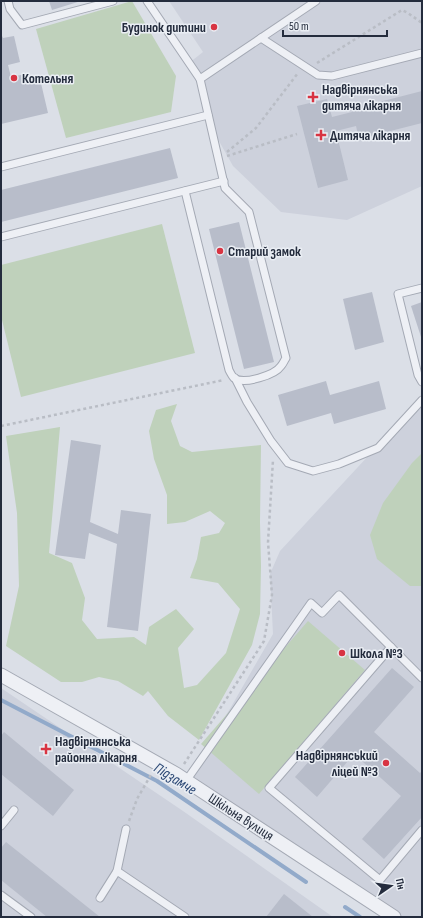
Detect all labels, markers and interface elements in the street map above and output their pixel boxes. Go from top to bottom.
scale bar [283,12,387,38]
place label: Будинок дитини [122,19,206,36]
text: 50 m [289,19,309,34]
marker: Будинок дитини [209,22,219,32]
place label: Котельня [22,70,73,87]
marker: Котельня [9,73,19,83]
place label: Надвірнянська дитяча лікарня [322,81,401,114]
marker: Надвірнянська дитяча лікарня [307,91,319,103]
place label: Дитяча лікарня [330,127,411,144]
marker: Дитяча лікарня [315,129,327,141]
place label: Старий замок [228,243,301,260]
marker: Старий замок [215,246,225,256]
place label: Школа №3 [350,645,403,662]
marker: Школа №3 [337,648,347,658]
place label: Надвірнянська районна лікарня [55,733,137,766]
marker: Надвірнянська районна лікарня [40,743,52,755]
place label: Надвірнянський ліцей №3 [296,747,378,780]
marker: Надвірнянський ліцей №3 [381,758,391,768]
water label: Підзамче [150,759,200,799]
street label: Шкільна вулиця [205,790,277,844]
north arrow [371,866,411,906]
text: Пн [393,877,408,891]

